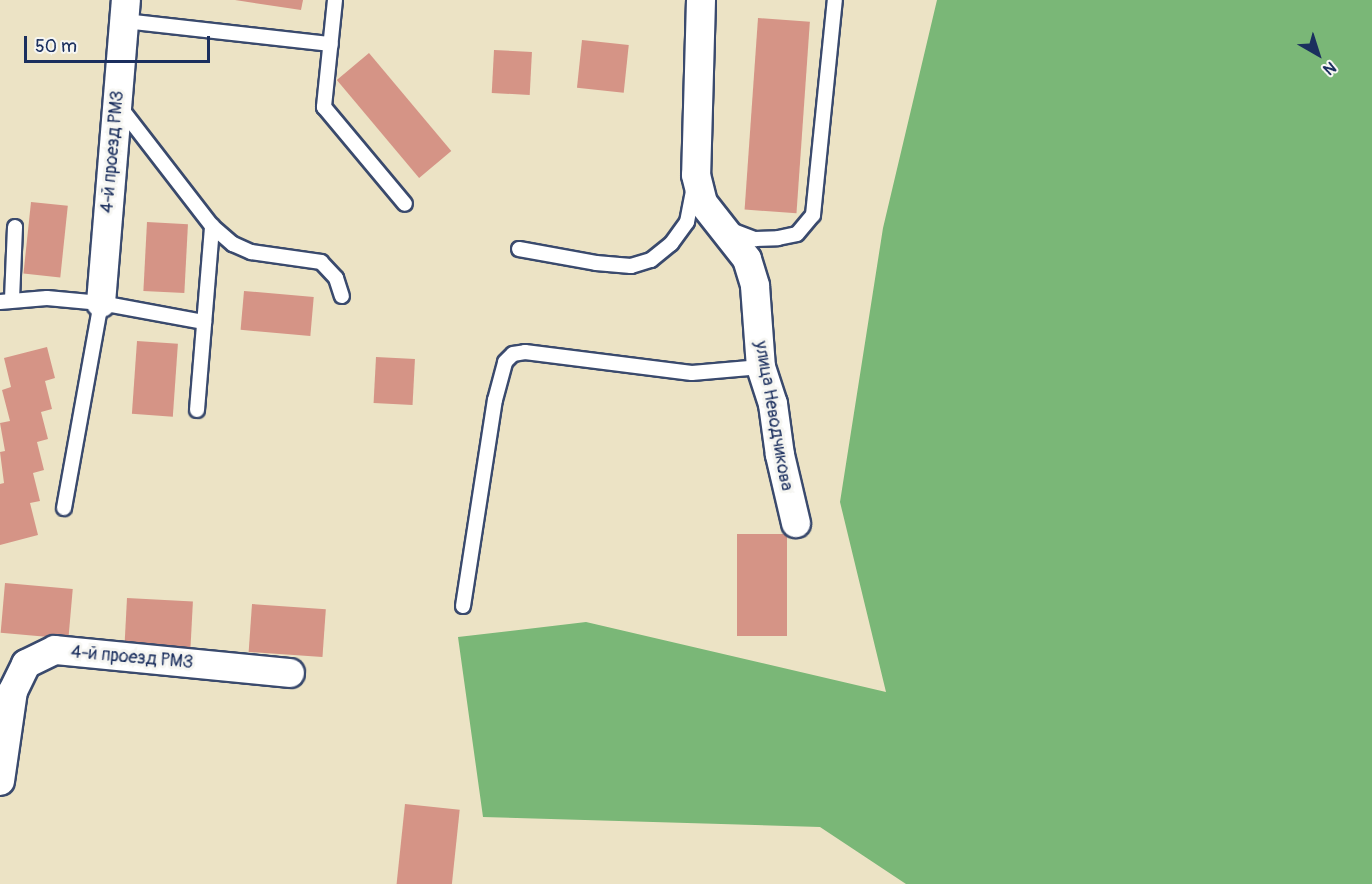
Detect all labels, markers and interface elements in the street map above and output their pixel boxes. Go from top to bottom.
scale bar [27,24,213,62]
north arrow [1288,24,1348,84]
text: 50 m [35,35,77,58]
text: N [1319,57,1340,79]
street label: 4-й проезд РМЗ [97,90,129,214]
street label: улица Неводчикова [749,339,797,493]
street label: 4-й проезд РМЗ [70,642,194,674]

